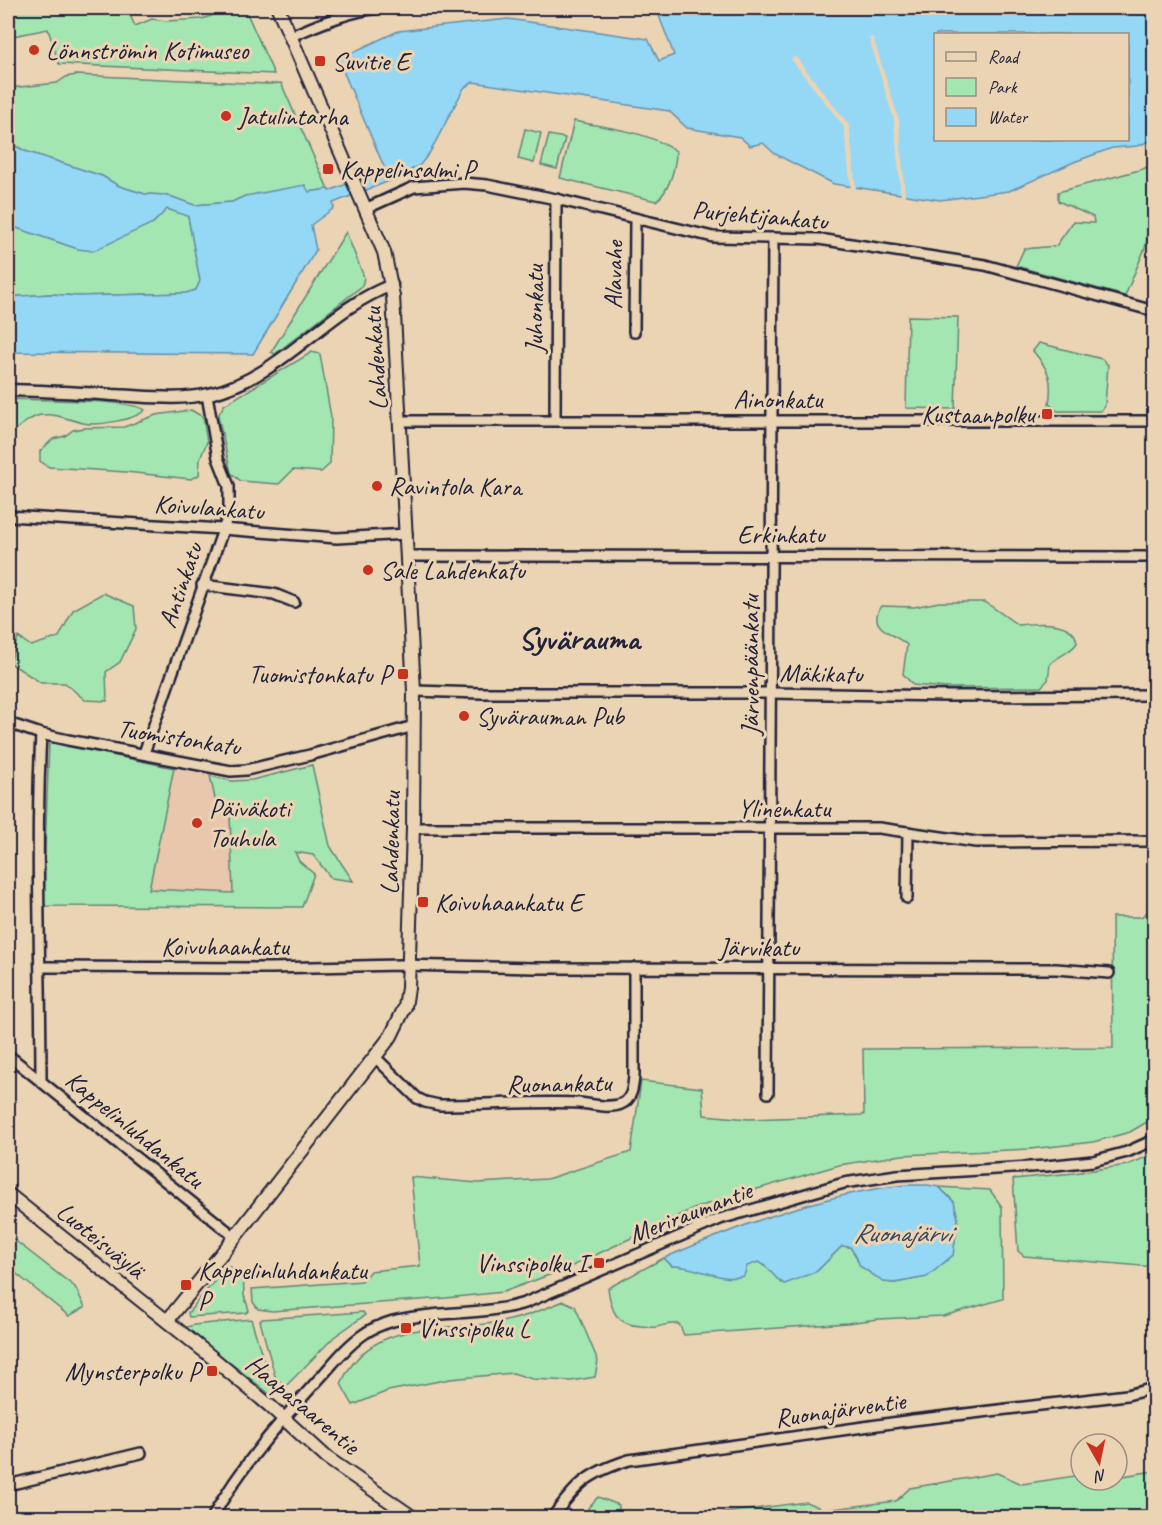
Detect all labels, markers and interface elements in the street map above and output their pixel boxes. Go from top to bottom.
legend [934,33,1129,141]
place label: Lönnströmin Kotimuseo [46,34,250,67]
marker: Lönnströmin Kotimuseo [27,43,41,57]
place label: Suvitie E [332,45,412,78]
text: Road [988,46,1021,68]
marker: Suvitie E [313,54,327,68]
text: Park [988,76,1018,98]
place label: Jatulintarha [236,100,349,133]
text: Water [988,106,1029,128]
marker: Jatulintarha [219,109,233,123]
place label: Kappelinsalmi P [340,153,479,186]
marker: Kappelinsalmi P [321,162,335,176]
street label: Purjehtijankatu [691,193,830,238]
street label: Alavahe [596,239,631,309]
street label: Juhonkatu [518,263,551,355]
street label: Lahdenkatu [355,305,396,412]
street label: Ainonkatu [734,383,824,416]
place label: Kustaanpolku [921,398,1037,431]
marker: Kustaanpolku [1040,407,1054,421]
place label: Ravintola Kara [389,470,523,503]
marker: Ravintola Kara [370,479,384,493]
street label: Koivulankatu [153,487,266,528]
street label: Erkinkatu [737,518,826,551]
street label: Antinkatu [151,537,211,632]
place label: Sale Lahdenkatu [380,554,526,587]
marker: Sale Lahdenkatu [361,563,375,577]
street label: Järvenpäänkatu [734,592,767,737]
district label: Syvärauma [518,618,642,659]
street label: Mäkikatu [779,656,864,691]
place label: Tuomistonkatu P [248,658,395,691]
marker: Tuomistonkatu P [396,667,410,681]
place label: Syvärauman Pub [476,700,626,733]
marker: Syvärauman Pub [457,709,471,723]
street label: Tuomistonkatu [115,711,244,764]
street label: Lahdenkatu [373,790,408,895]
place label: Päiväkoti Touhula [209,792,293,855]
street label: Ylinenkatu [738,792,832,825]
marker: Päiväkoti Touhula [190,816,204,830]
place label: Koivuhaankatu E [435,886,586,919]
marker: Koivuhaankatu E [416,895,430,909]
street label: Koivuhaankatu [161,930,290,963]
street label: Järvikatu [717,931,801,964]
street label: Kappelinluhdankatu [59,1063,212,1196]
street label: Ruonankatu [506,1066,614,1101]
street label: Meriraumantie [624,1173,759,1251]
street label: Luoteisväylä [50,1195,153,1287]
water label: Ruonajärvi [853,1216,958,1250]
place label: Vinssipolku I [476,1247,593,1280]
place label: Kappelinluhdankatu P [198,1254,368,1317]
marker: Vinssipolku I [592,1256,606,1270]
marker: Kappelinluhdankatu P [179,1278,193,1292]
place label: Vinssipolku L [418,1312,531,1345]
marker: Vinssipolku L [399,1321,413,1335]
street label: Haapasaarentie [239,1347,368,1463]
place label: Mynsterpolku P [65,1355,204,1388]
marker: Mynsterpolku P [205,1364,219,1378]
street label: Ruonajärventie [773,1384,909,1435]
north arrow [1069,1432,1129,1492]
text: N [1092,1465,1108,1487]

